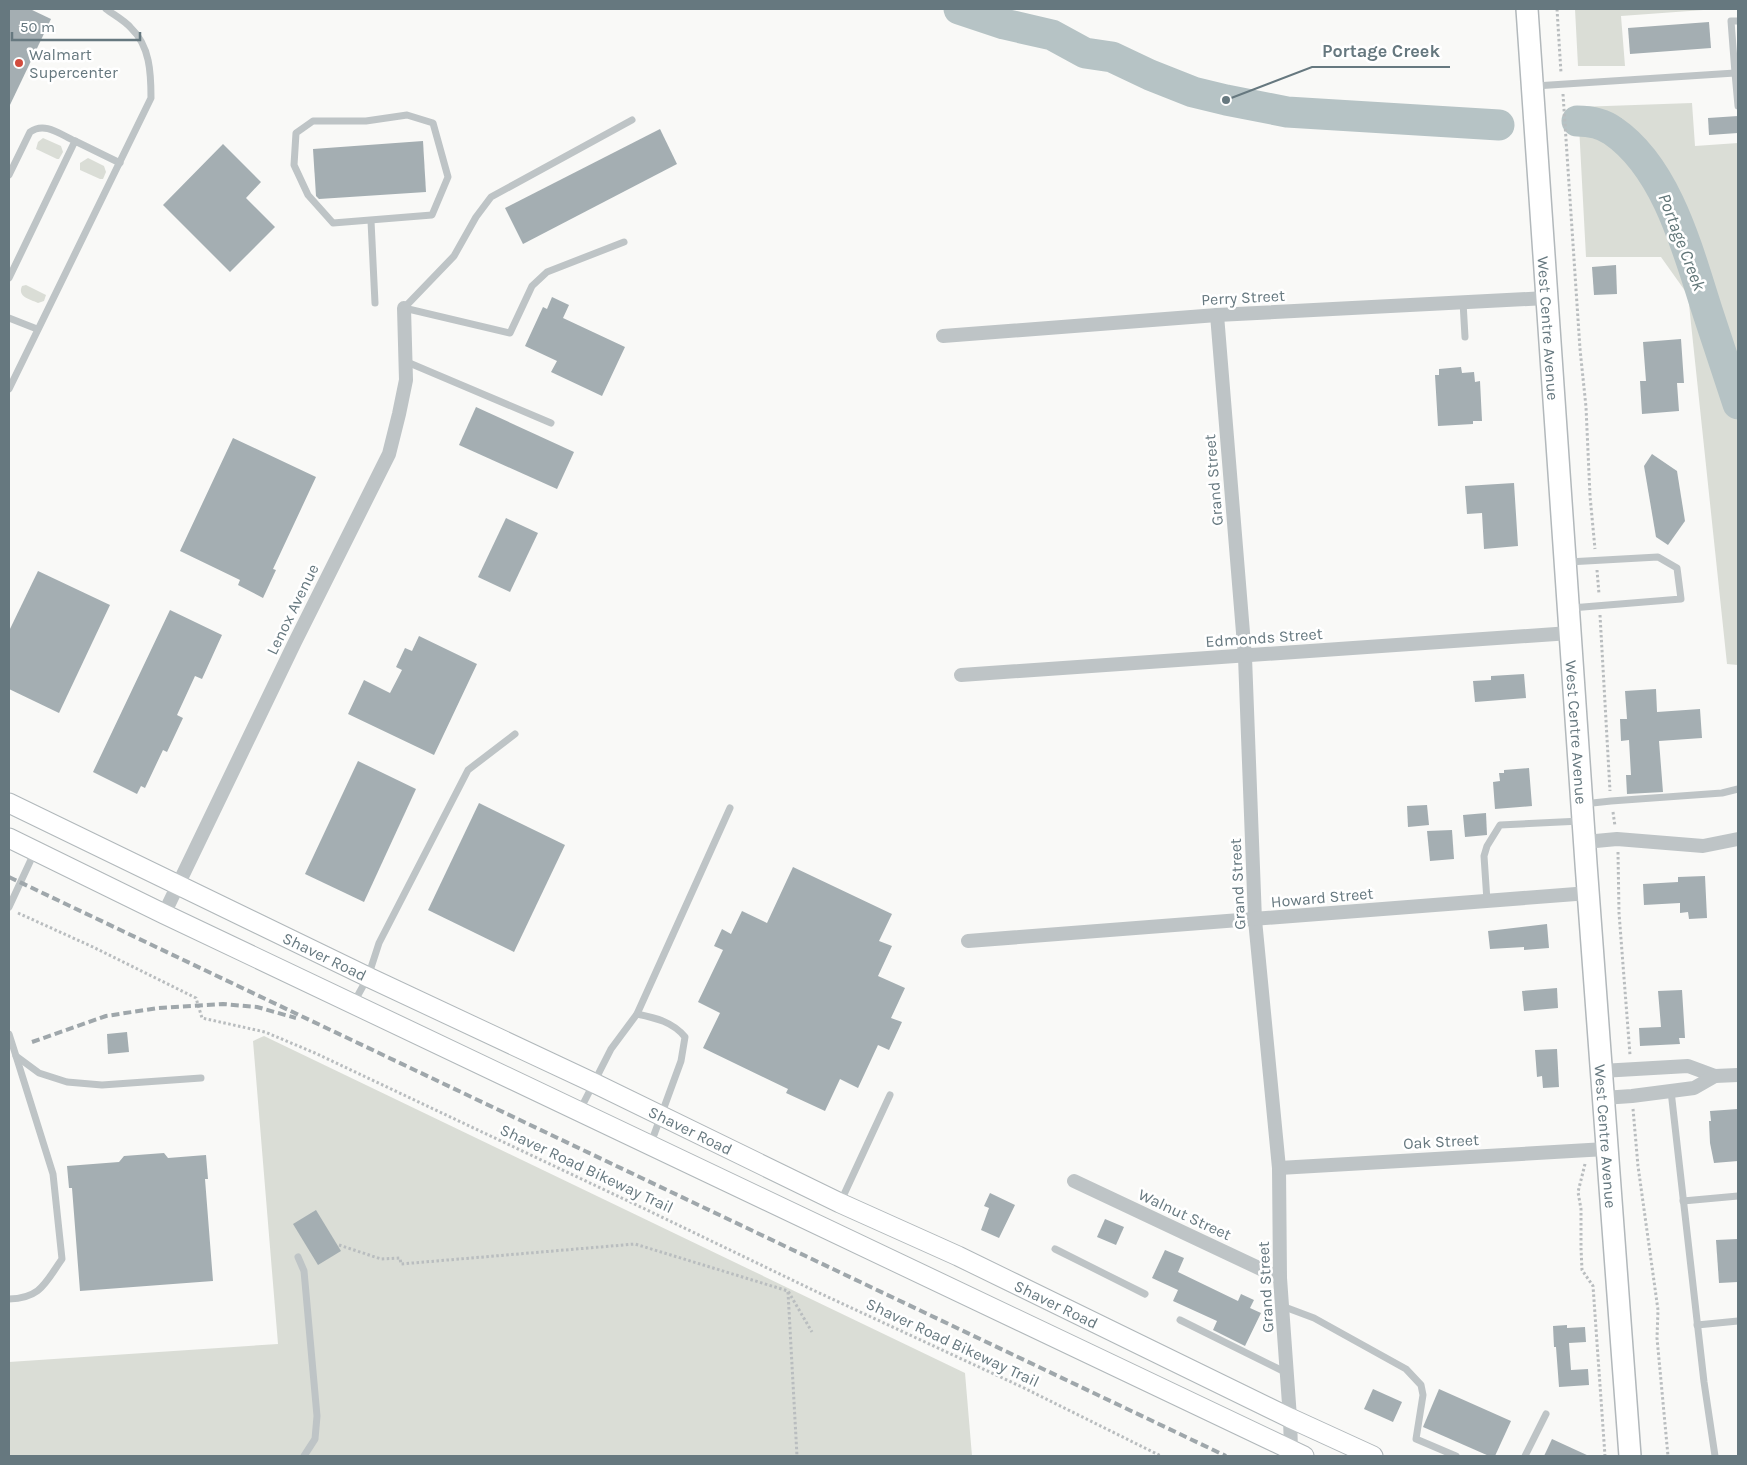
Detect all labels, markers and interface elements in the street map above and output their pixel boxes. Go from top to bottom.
scale bar [12,10,140,42]
text: 50 m [20,18,55,36]
callout: Portage Creek [1312,34,1450,67]
text: Portage Creek [1322,40,1440,62]
place label: Walmart Supercenter [29,45,118,82]
marker: Walmart Supercenter [13,57,25,69]
water label: Portage Creek [1653,190,1711,295]
street label: West Centre Avenue [1534,256,1562,401]
street label: Perry Street [1201,286,1285,309]
street label: Grand Street [1200,433,1227,526]
street label: Lenox Avenue [262,561,323,658]
street label: Edmonds Street [1205,624,1323,651]
street label: West Centre Avenue [1562,660,1591,805]
street label: Grand Street [1226,838,1249,930]
street label: Howard Street [1270,884,1374,911]
street label: Shaver Road [280,928,370,985]
street label: West Centre Avenue [1591,1064,1620,1209]
street label: Shaver Road [645,1102,735,1159]
street label: Shaver Road Bikeway Trail [497,1120,676,1217]
street label: Oak Street [1403,1130,1479,1153]
street label: Walnut Street [1135,1185,1234,1244]
street label: Grand Street [1254,1241,1277,1333]
street label: Shaver Road [1011,1276,1101,1333]
street label: Shaver Road Bikeway Trail [863,1294,1042,1391]

